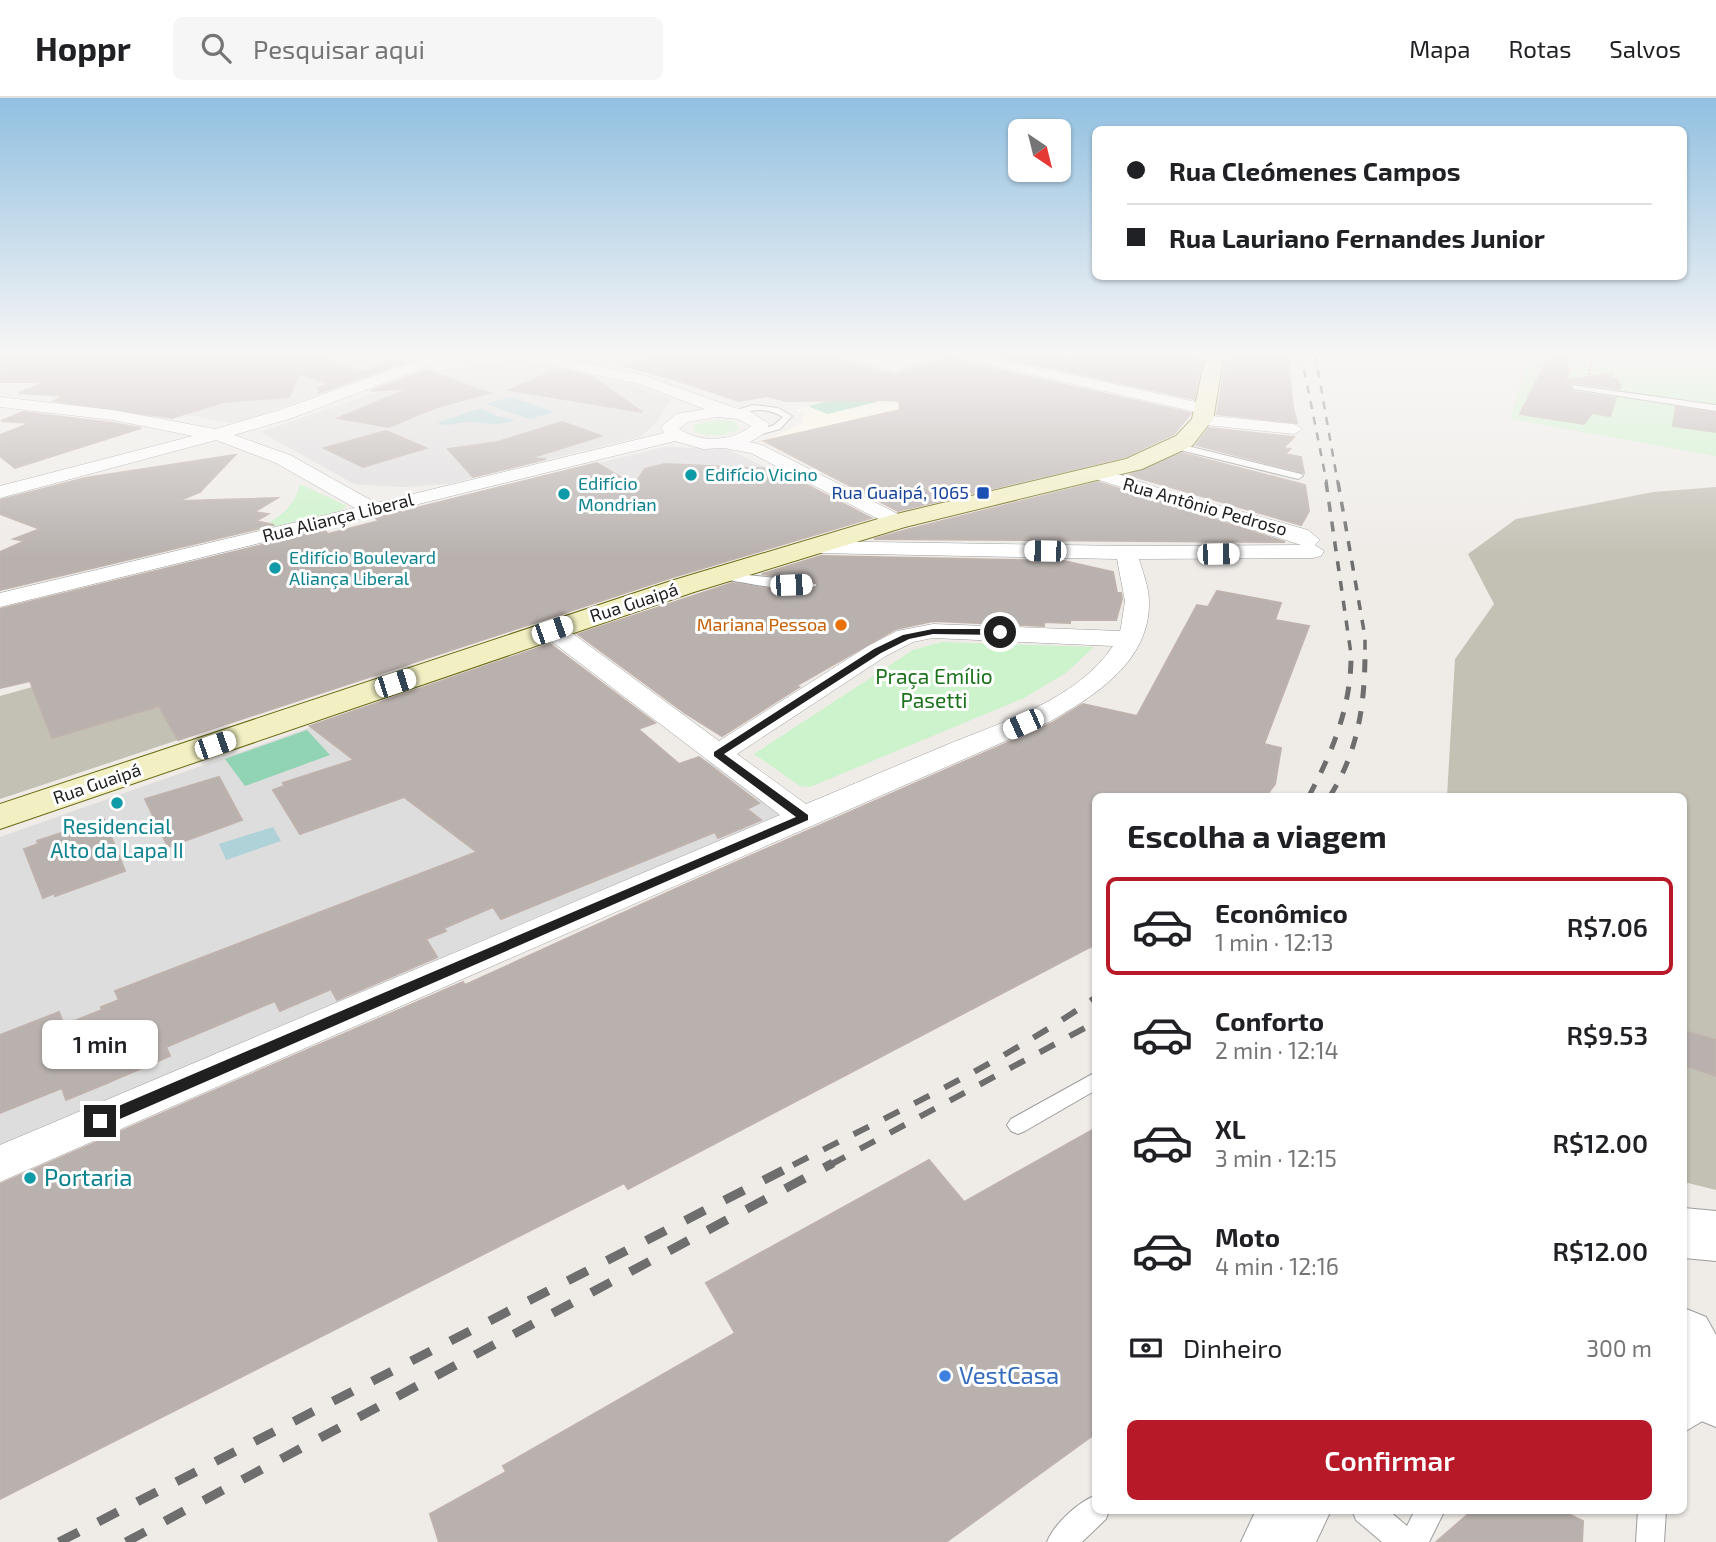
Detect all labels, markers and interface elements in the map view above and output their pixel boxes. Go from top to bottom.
search box [173,17,663,80]
text: Hoppr [35,28,131,68]
icon: search [197,29,235,67]
text: Pesquisar aqui [253,33,425,64]
text: Mapa [1409,34,1471,63]
text: Rotas [1509,34,1571,63]
text: Salvos [1609,34,1681,63]
north arrow [1008,119,1071,182]
map controls [1008,119,1071,182]
text: Rua Cleómenes Campos [1169,155,1461,186]
text: Rua Lauriano Fernandes Junior [1169,222,1545,253]
place label: Edifício Vicino [705,463,818,485]
marker: Edifício Vicino [683,467,699,483]
place label: Edifício Mondrian [578,472,657,515]
street label: Rua Antônio Pedroso [1121,472,1290,540]
place label: Rua Guaipá, 1065 [831,481,969,503]
marker: Rua Guaipá, 1065 [975,485,991,501]
marker: Edifício Mondrian [556,486,572,502]
street label: Rua Aliança Liberal [260,487,416,547]
car [1024,540,1067,562]
car [1197,543,1240,565]
place label: Edifício Boulevard Aliança Liberal [289,546,436,590]
marker: Edifício Boulevard Aliança Liberal [267,560,283,576]
car [770,574,813,596]
street label: Rua Guaipá [587,577,681,627]
car [529,613,576,647]
place label: Mariana Pessoa [697,613,827,635]
route start [984,616,1016,648]
marker: Mariana Pessoa [833,617,849,633]
park label: Praça Emílio Pasetti [875,663,993,712]
car [372,667,419,699]
car [1000,706,1047,742]
car [192,728,239,762]
street label: Rua Guaipá [50,758,144,808]
marker: Residencial Alto da Lapa II [109,795,125,811]
place label: Residencial Alto da Lapa II [50,813,184,862]
text: Escolha a viagem [1127,816,1387,854]
icon: car [1131,895,1194,958]
text: Econômico [1215,897,1348,928]
text: R$7.06 [1567,911,1648,942]
text: 1 min · 12:13 [1215,928,1334,956]
icon: car [1131,1003,1194,1066]
text: Conforto [1215,1005,1324,1036]
text: R$9.53 [1566,1019,1648,1050]
callout: 1 min [42,1020,158,1068]
text: 1 min [73,1030,127,1058]
text: 2 min · 12:14 [1215,1036,1339,1064]
route end [84,1105,116,1137]
icon: car [1131,1111,1194,1174]
text: XL [1215,1113,1246,1144]
text: R$12.00 [1552,1127,1648,1158]
text: 3 min · 12:15 [1215,1144,1337,1172]
place label: Portaria [44,1162,132,1191]
marker: Portaria [22,1170,38,1186]
icon: car [1131,1219,1194,1282]
text: Moto [1215,1221,1280,1252]
text: R$12.00 [1552,1235,1648,1266]
text: 4 min · 12:16 [1215,1252,1339,1280]
icon: cash [1127,1329,1165,1367]
text: Dinheiro [1183,1332,1282,1363]
text: 300 m [1586,1334,1652,1362]
place label: VestCasa [959,1360,1059,1389]
marker: VestCasa [937,1368,953,1384]
button: Confirmar [1127,1420,1652,1500]

